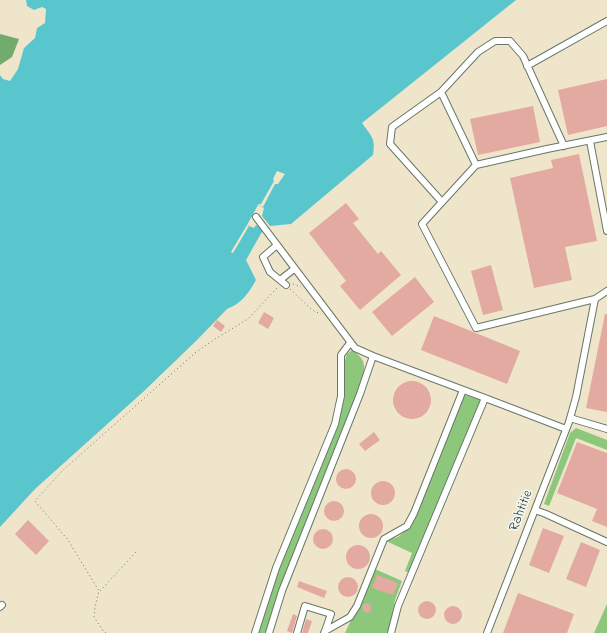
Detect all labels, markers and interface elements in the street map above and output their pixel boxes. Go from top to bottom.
street label: Rahtitie [507,488,537,534]

